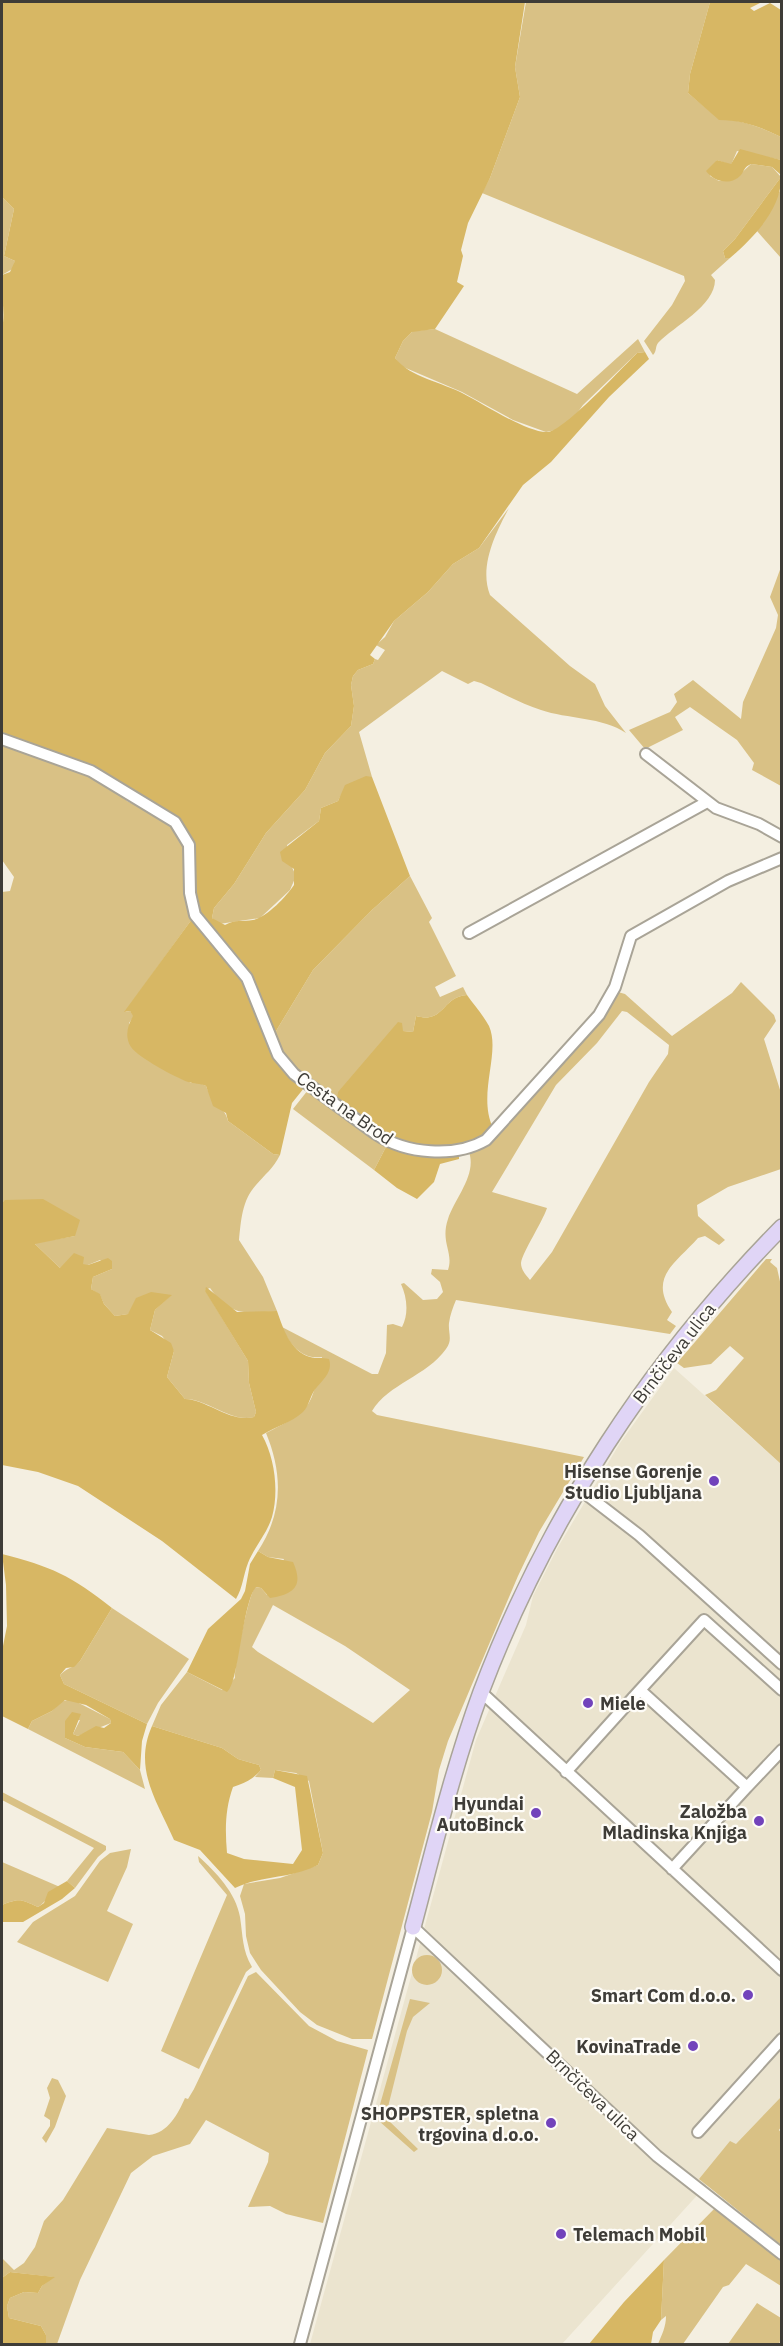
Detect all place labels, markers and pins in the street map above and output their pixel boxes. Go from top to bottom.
place label: Hisense Gorenje Studio Ljubljana [564,1460,702,1504]
marker: Hisense Gorenje Studio Ljubljana [707,1474,721,1488]
place label: Miele [600,1692,646,1715]
marker: Miele [581,1696,595,1710]
place label: Hyundai AutoBinck [436,1792,525,1836]
place label: Založba Mladinska Knjiga [602,1800,747,1844]
marker: Hyundai AutoBinck [529,1806,543,1820]
marker: Založba Mladinska Knjiga [752,1814,766,1828]
place label: Smart Com d.o.o. [591,1984,736,2007]
marker: Smart Com d.o.o. [741,1988,755,2002]
place label: KovinaTrade [576,2035,681,2058]
marker: KovinaTrade [686,2039,700,2053]
place label: SHOPPSTER, spletna trgovina d.o.o. [361,2102,539,2146]
marker: SHOPPSTER, spletna trgovina d.o.o. [544,2116,558,2130]
place label: Telemach Mobil [573,2223,706,2246]
marker: Telemach Mobil [554,2227,568,2241]

